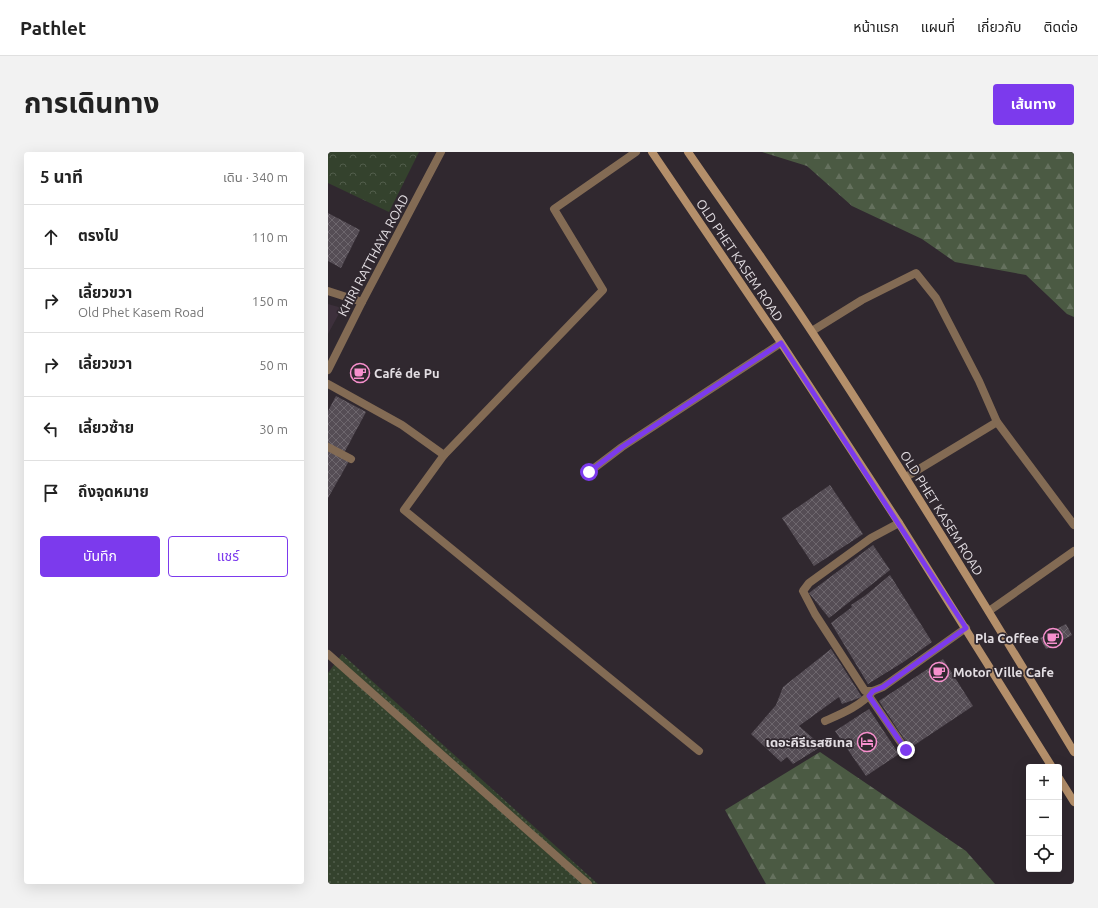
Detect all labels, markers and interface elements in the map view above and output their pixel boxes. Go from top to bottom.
text: Pathlet [20,17,86,39]
text: หน้าแรก [853,19,899,35]
text: แผนที่ [921,19,955,35]
text: เกี่ยวกับ [977,19,1022,35]
text: ติดต่อ [1044,19,1078,35]
button: เส้นทาง [993,84,1074,125]
text: การเดินทาง [24,87,159,118]
text: 5 นาที [40,167,83,186]
text: เดิน · 340 m [223,170,288,184]
street label: KHIRI RATTHAYA ROAD [335,192,411,318]
street label: OLD PHET KASEM ROAD [694,196,786,324]
icon: ahead [40,226,62,248]
text: ตรงไป [78,227,119,244]
text: 110 m [252,230,288,244]
text: เลี้ยวขวา [78,284,132,301]
icon: right [40,290,62,312]
text: 150 m [252,294,288,308]
text: Old Phet Kasem Road [78,305,204,319]
icon: right [40,354,62,376]
text: เลี้ยวขวา [78,355,132,372]
text: 50 m [259,358,288,372]
cafe icon: Café de Pu [349,362,371,384]
place label: Café de Pu [374,366,440,380]
icon: left [40,418,62,440]
text: เลี้ยวซ้าย [78,419,134,436]
text: 30 m [259,422,288,436]
street label: OLD PHET KASEM ROAD [898,448,986,578]
route start [580,463,598,481]
icon: arrive [40,482,62,504]
text: ถึงจุดหมาย [78,483,149,500]
button: บันทึก [40,536,160,577]
button: แชร์ [168,536,288,577]
cafe icon: Pla Coffee [1042,627,1064,649]
place label: Pla Coffee [975,631,1039,645]
cafe icon: Motor Ville Cafe [928,661,950,683]
place label: Motor Ville Cafe [953,665,1054,679]
hotel icon: เดอะคีรีเรสซิเทล [856,731,878,753]
place label: เดอะคีรีเรสซิเทล [766,735,853,749]
route end [897,741,915,759]
map controls [1026,764,1062,872]
button: + [1026,764,1062,800]
button: − [1026,800,1062,836]
button: locate [1026,836,1062,872]

